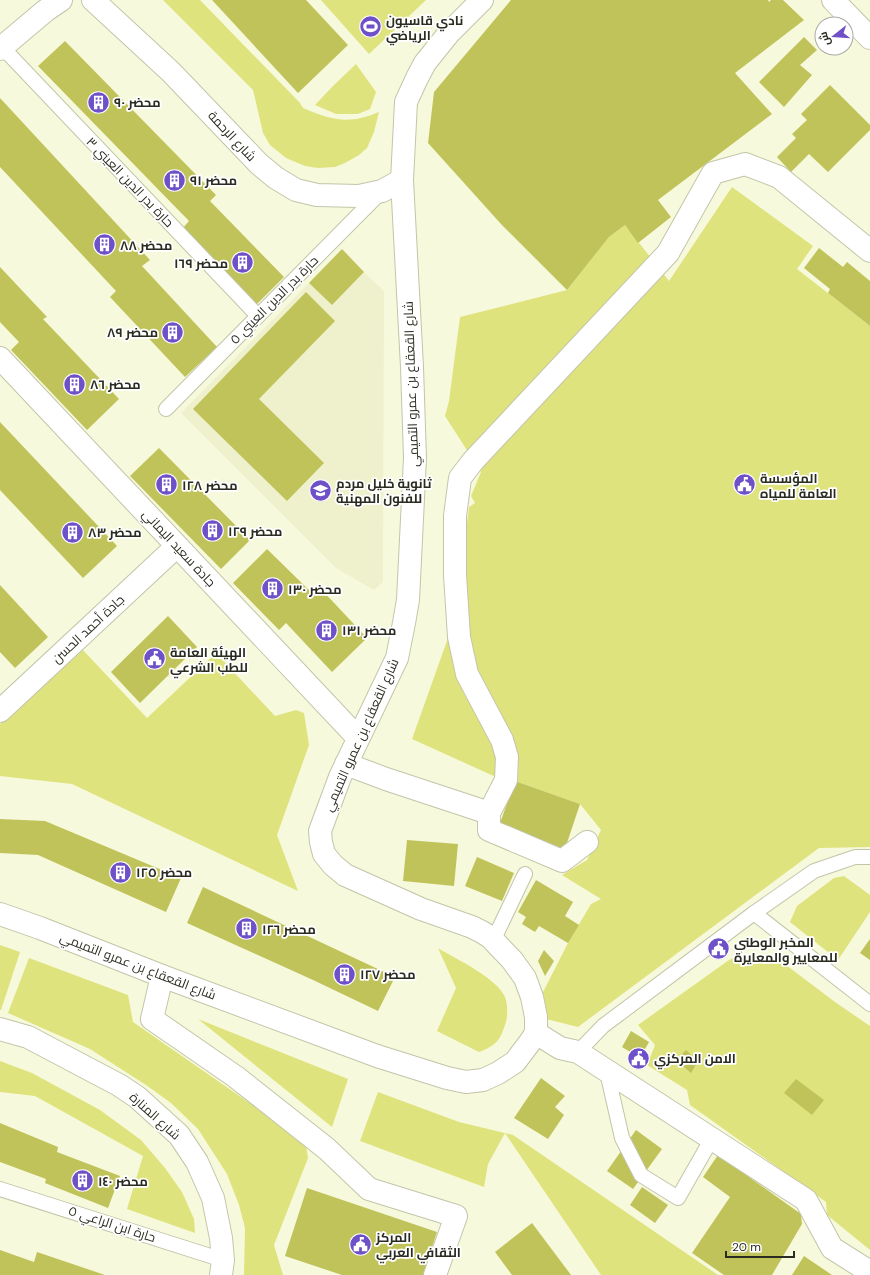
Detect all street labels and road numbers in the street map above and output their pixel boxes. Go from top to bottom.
street label: شارع الرحمة [204,107,260,165]
street label: حارة بدر الدين العيني ٣ [81,133,177,232]
street label: حارة بدر الدين العيني ٥ [226,252,323,349]
street label: شارع القعقاع بن عمرو التميمي [400,301,424,467]
street label: جادة سعيد اليماني [137,506,219,592]
street label: جادة أحمد الحسن [48,591,128,667]
street label: شارع القعقاع بن عمرو التميمي [320,656,404,815]
street label: شارع القعقاع بن عمرو التميمي [57,928,218,1006]
street label: شارع المنارة [126,1089,184,1143]
street label: حارة ابن الراعي ٥ [65,1202,158,1248]

